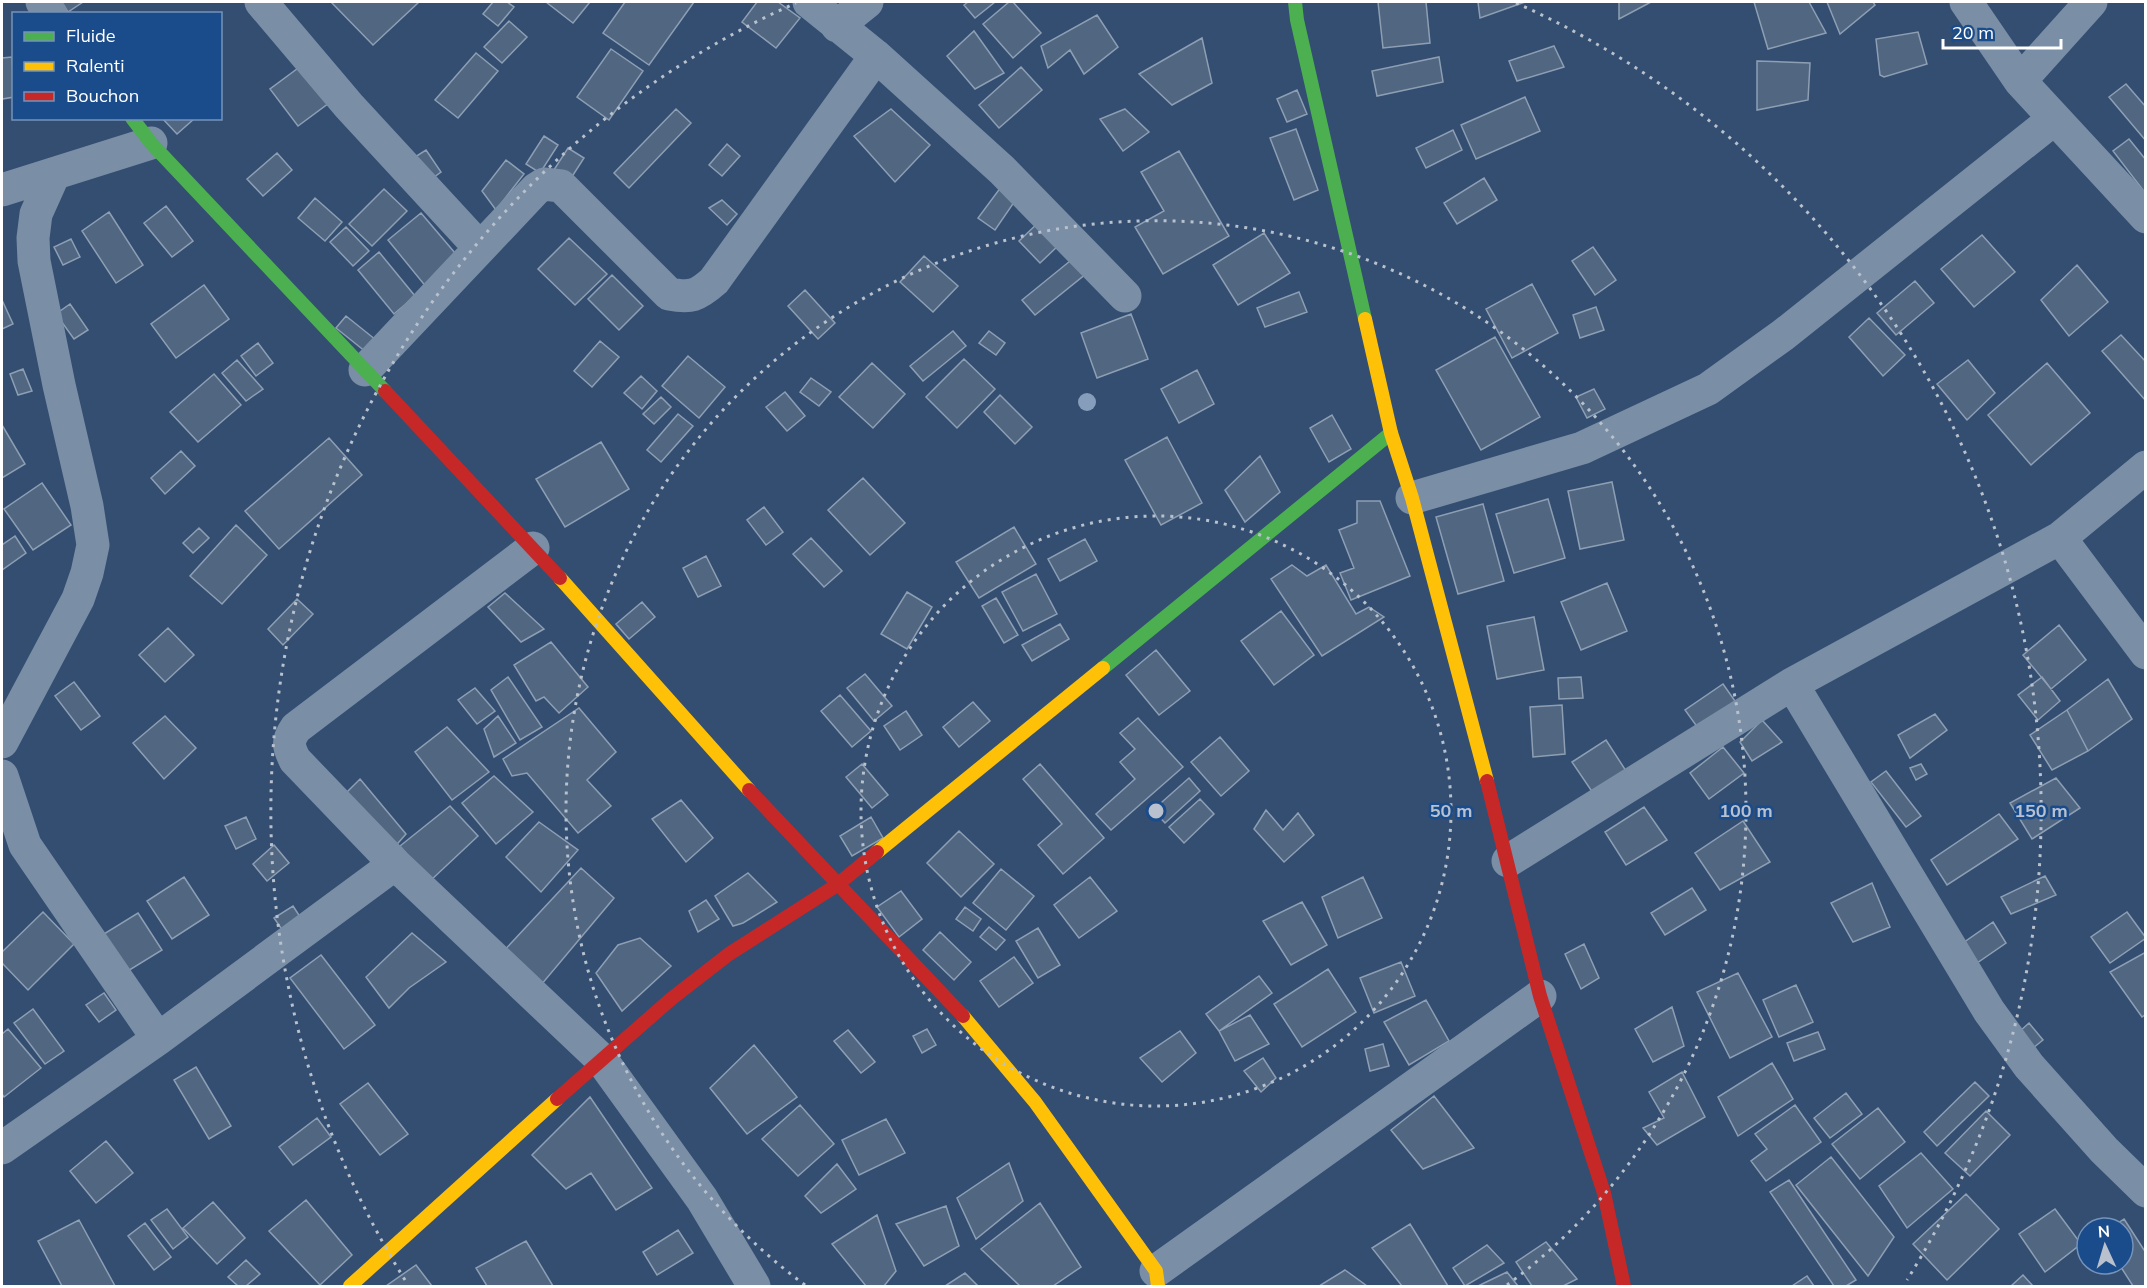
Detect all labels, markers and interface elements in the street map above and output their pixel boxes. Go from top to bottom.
legend [12,12,222,120]
scale bar [1943,12,2062,50]
text: 20 m [1952,21,1994,44]
text: Fluide [66,24,116,47]
text: Ralenti [66,54,124,77]
text: Bouchon [66,84,139,107]
text: 50 m [1430,799,1472,822]
text: 100 m [1719,799,1773,822]
text: 150 m [2014,799,2068,822]
centre of rings [1146,801,1166,821]
north arrow [2075,1216,2135,1276]
text: N [2097,1221,2111,1241]

